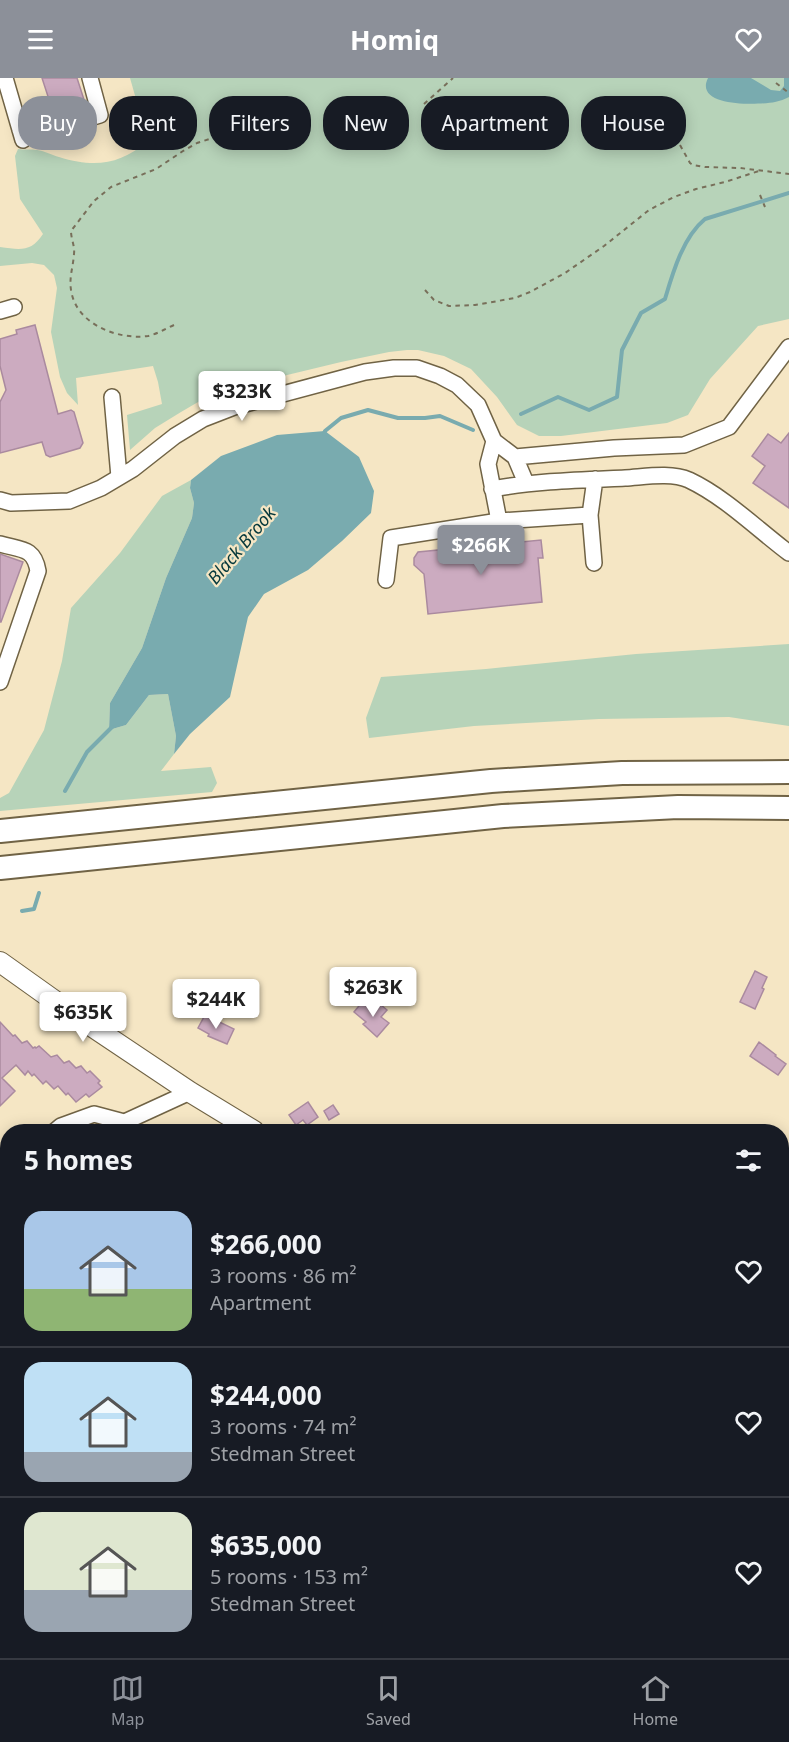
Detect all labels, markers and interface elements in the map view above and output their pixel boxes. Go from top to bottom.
text: Homiq [350,21,439,58]
icon: menu [24,23,57,56]
icon: heart [732,23,765,56]
chip: Buy [18,96,97,150]
chip: Rent [109,96,197,150]
chip: Filters [209,96,311,150]
chip: New [323,96,409,150]
chip: Apartment [421,96,569,150]
chip: House [581,96,686,150]
pin: $323K [200,371,284,422]
text: $323K [212,377,272,404]
water label: Black Brook [202,500,281,589]
pin: $266K [439,525,523,576]
text: $266K [451,531,511,558]
pin: $263K [331,967,415,1018]
text: $263K [343,973,403,1000]
pin: $244K [174,979,258,1030]
text: $244K [186,985,246,1012]
pin: $635K [41,992,125,1043]
text: $635K [53,998,113,1025]
text: 5 homes [24,1142,133,1178]
icon: filters [732,1144,765,1177]
text: $266,000 [210,1226,322,1262]
icon: home [72,1235,144,1307]
icon: heart [732,1255,765,1288]
text: 3 rooms · 86 m² [210,1262,357,1289]
text: Apartment [210,1289,311,1316]
text: $244,000 [210,1377,322,1413]
icon: home [72,1386,144,1458]
icon: heart [732,1406,765,1439]
text: 3 rooms · 74 m² [210,1413,357,1440]
text: Stedman Street [210,1440,355,1467]
text: $635,000 [210,1527,322,1563]
icon: home [72,1536,144,1608]
icon: heart [732,1556,765,1589]
text: 5 rooms · 153 m² [210,1563,368,1590]
text: Stedman Street [210,1590,355,1617]
tab: Map [111,1672,144,1730]
tab: Saved [366,1672,411,1730]
tab: Home [633,1672,678,1730]

